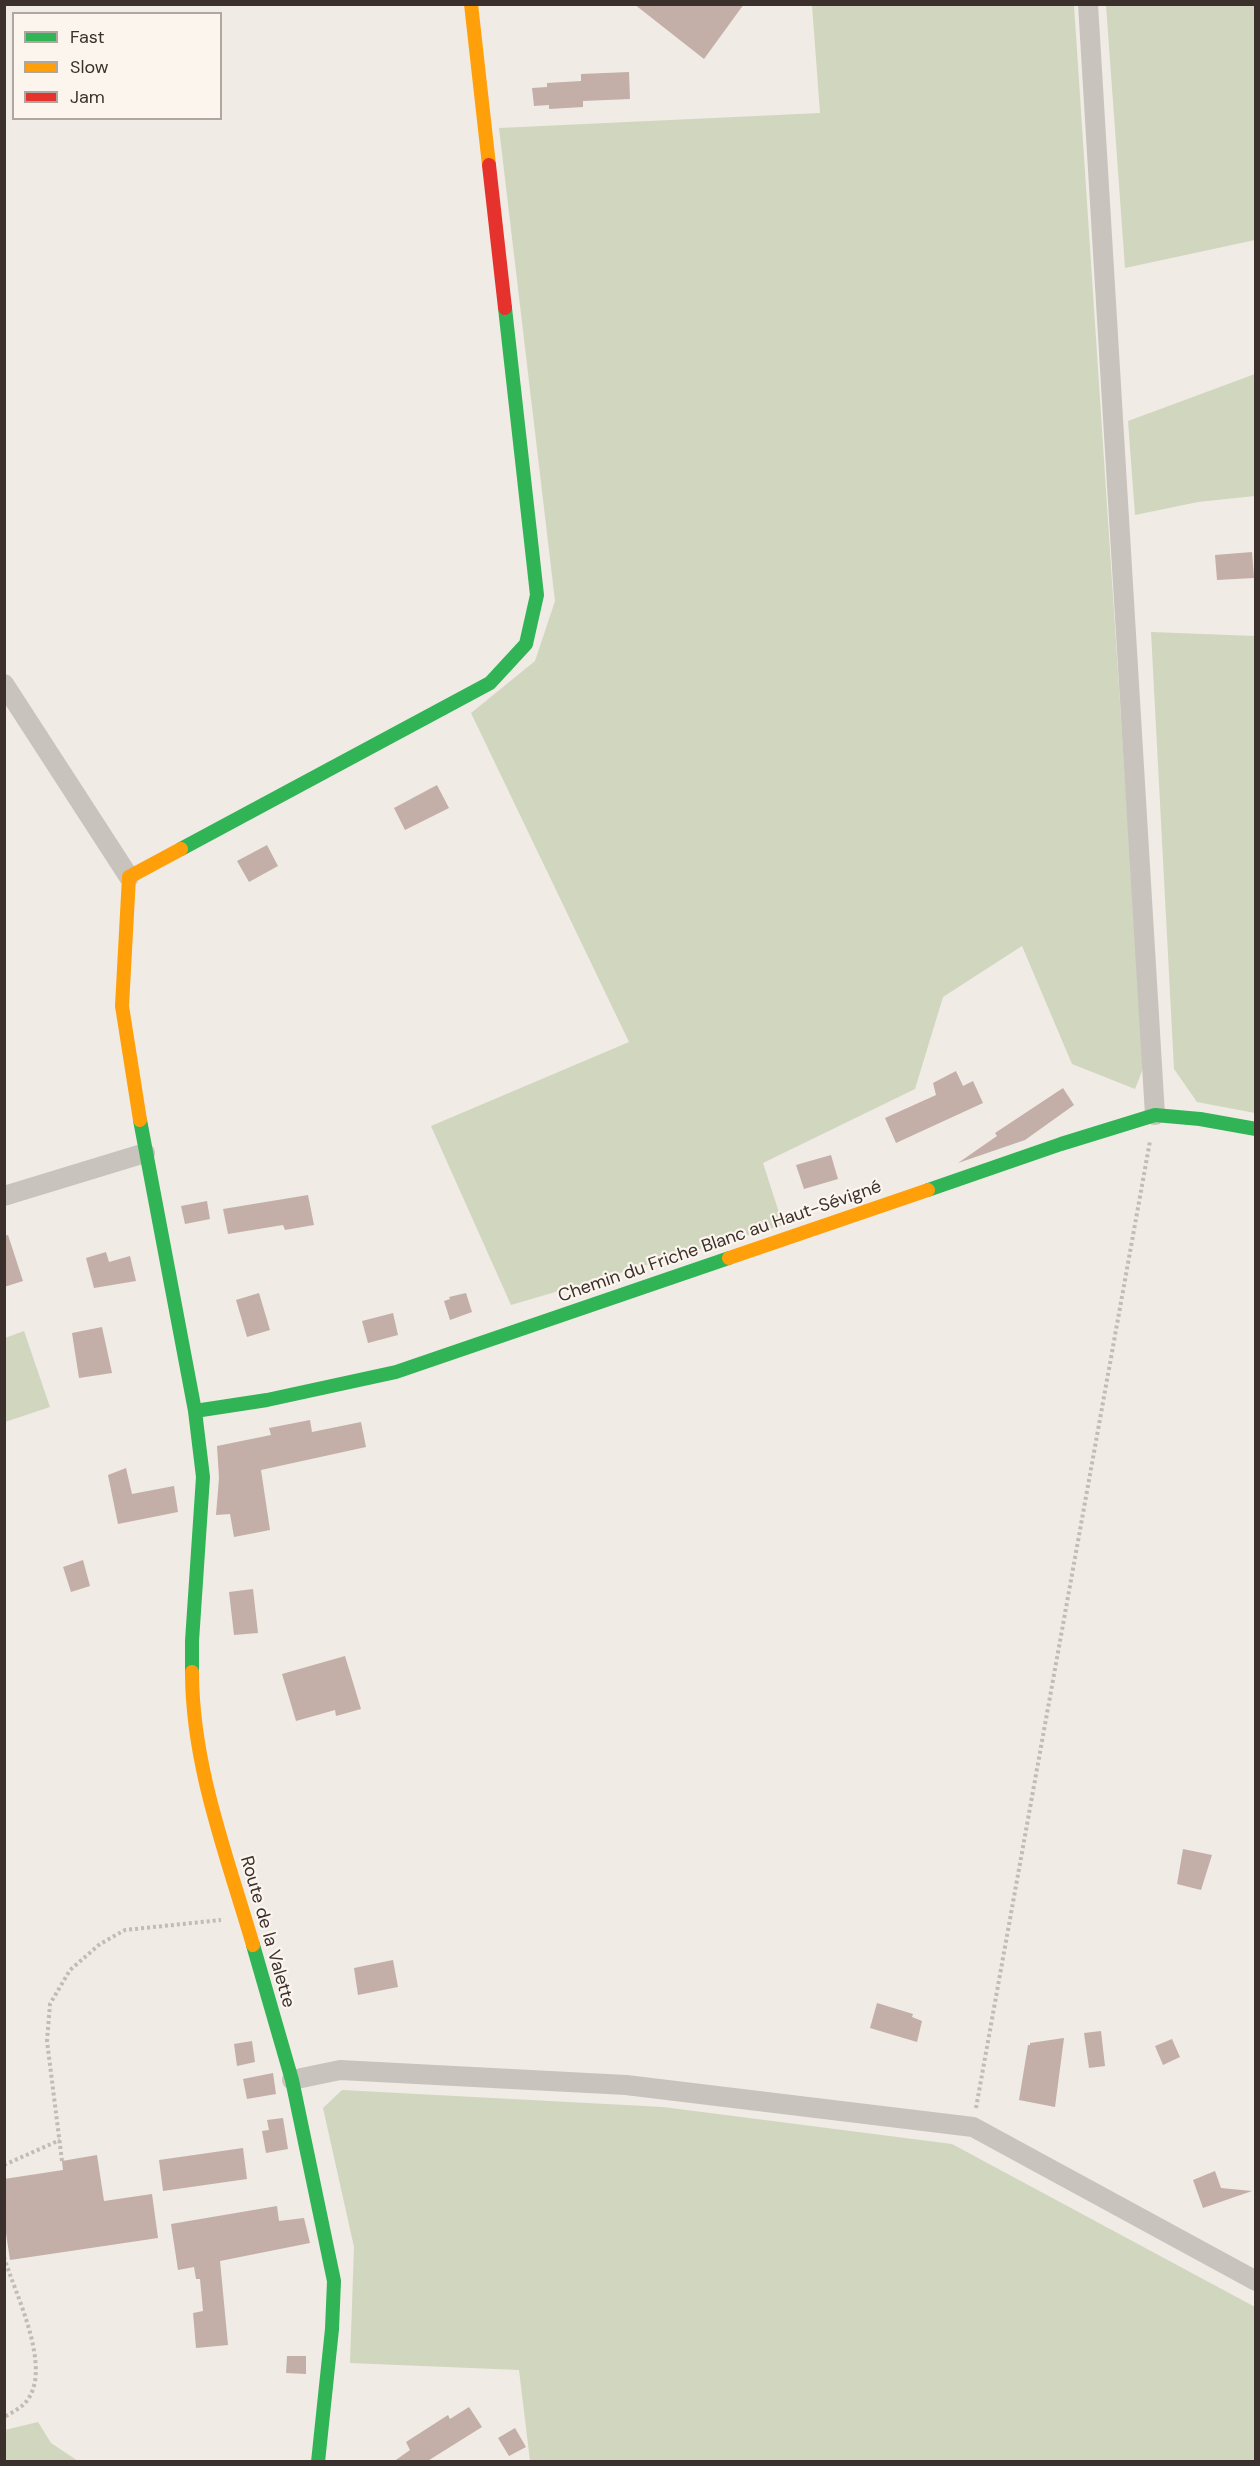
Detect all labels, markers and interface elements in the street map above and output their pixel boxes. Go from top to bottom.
legend [12,12,222,120]
text: Fast [70,25,105,49]
text: Slow [70,55,109,79]
text: Jam [70,85,105,109]
street label: Chemin du Friche Blanc au Haut-Sévigné [556,1176,884,1308]
street label: Route de la Valette [235,1854,299,2010]

